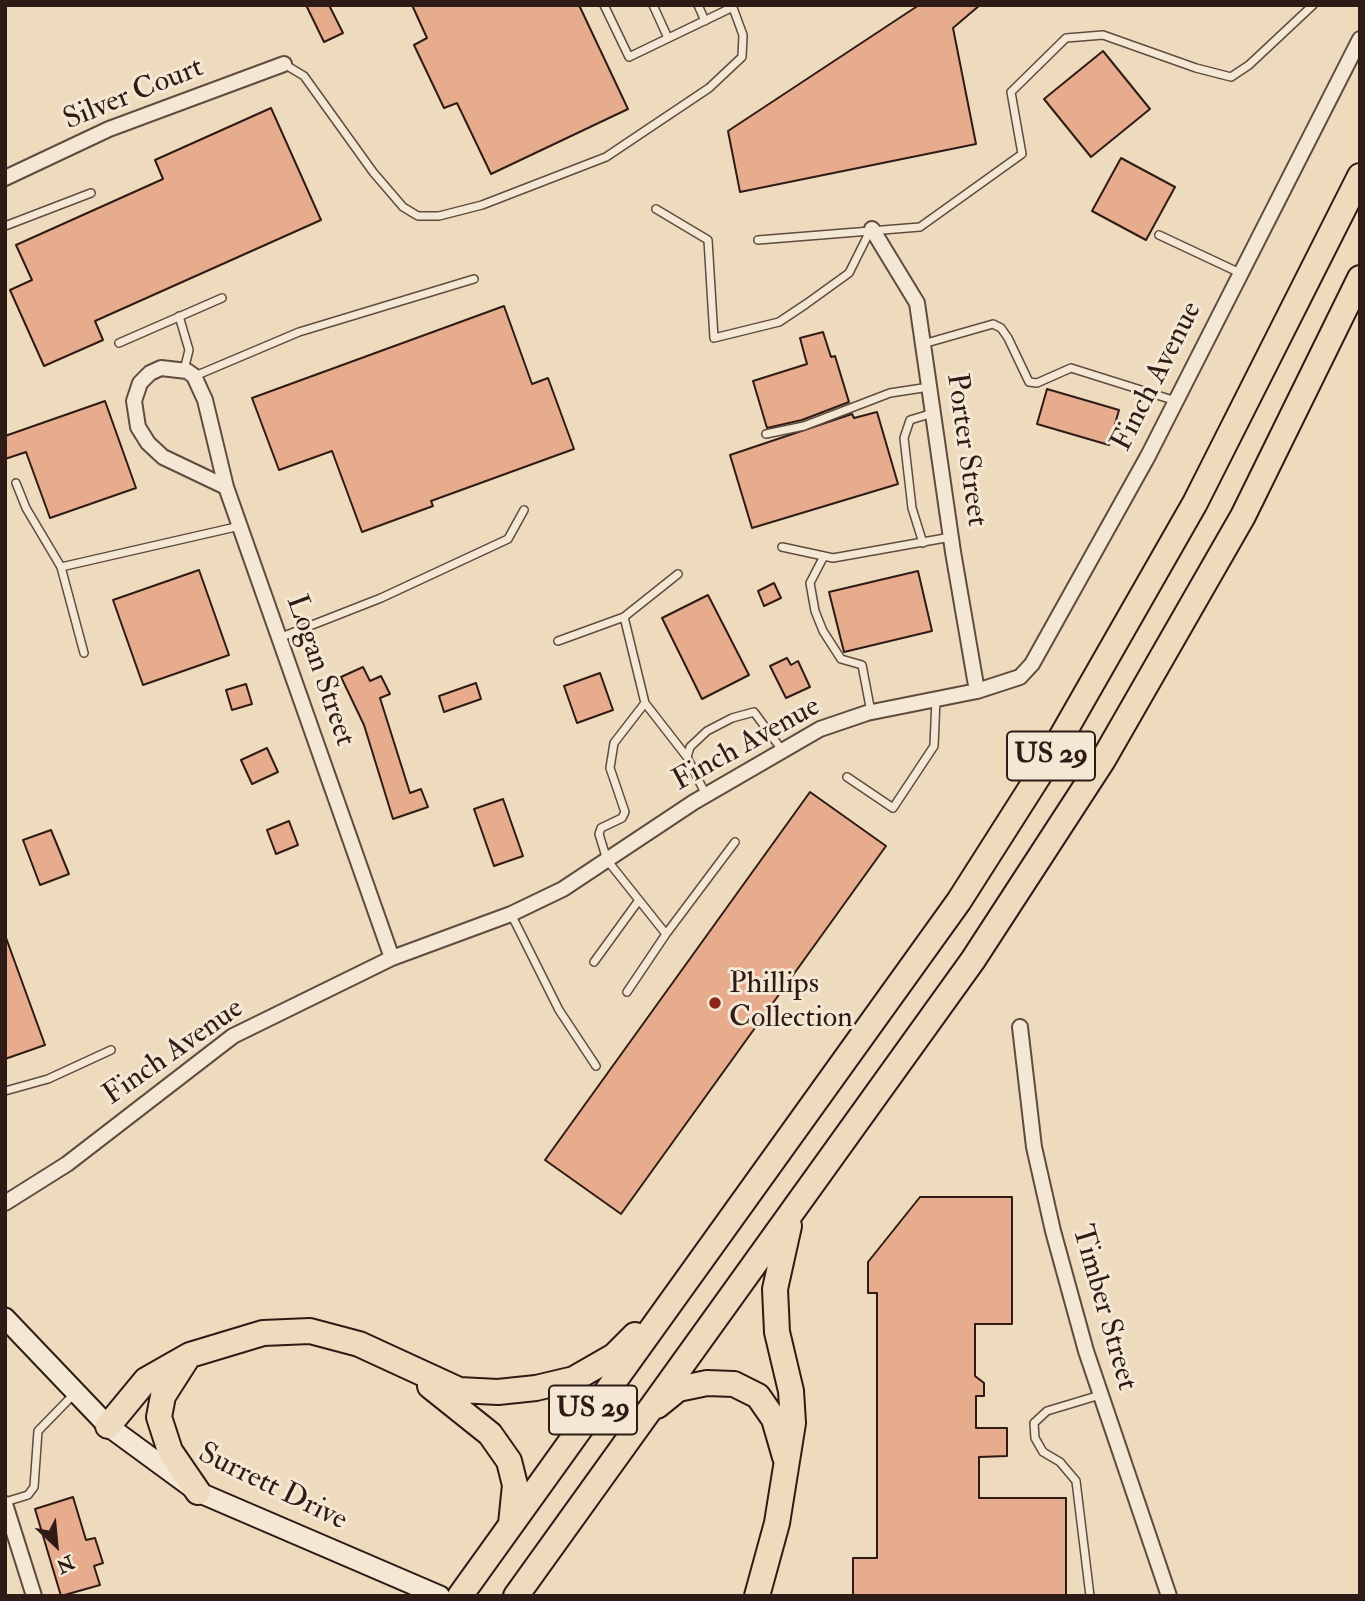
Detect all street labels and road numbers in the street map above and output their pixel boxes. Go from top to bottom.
street label: Silver Court [59,51,209,139]
street label: Finch Avenue [1105,296,1211,458]
street label: Porter Street [936,371,994,529]
street label: Logan Street [276,591,362,751]
street label: Finch Avenue [667,690,827,800]
road number: US 29 [1007,732,1095,780]
street label: Finch Avenue [97,992,251,1114]
street label: Timber Street [1062,1221,1144,1395]
road number: US 29 [549,1386,637,1434]
street label: Surrett Drive [192,1436,352,1540]

